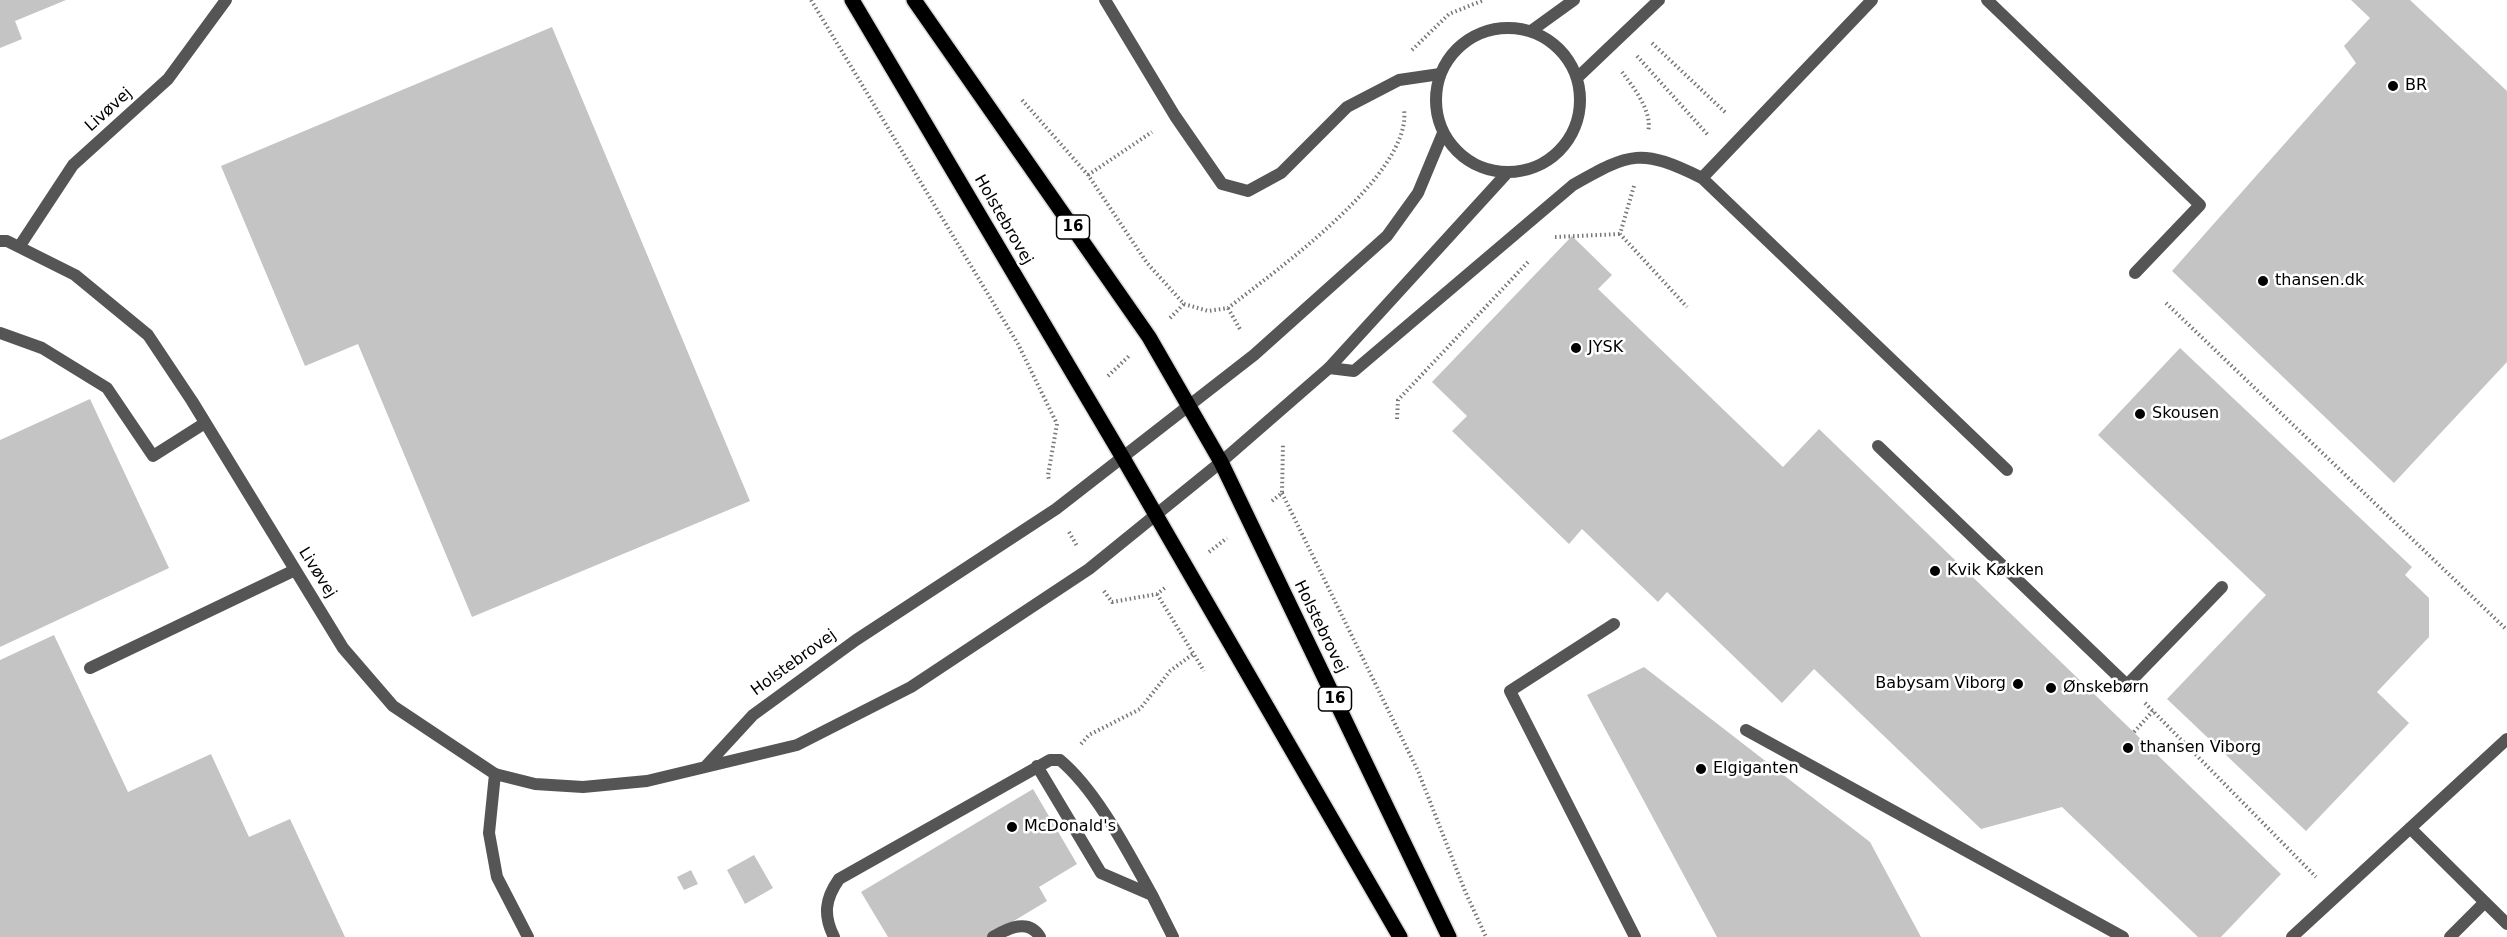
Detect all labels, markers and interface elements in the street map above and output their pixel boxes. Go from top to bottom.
place label: BR [2405,76,2427,96]
marker: BR [2386,79,2400,93]
street label: Livøvej [82,84,136,136]
street label: Holstebrovej [970,172,1036,268]
road number: 16 [1056,215,1090,239]
place label: thansen.dk [2275,271,2364,291]
marker: thansen.dk [2256,274,2270,288]
place label: JYSK [1588,338,1623,358]
marker: JYSK [1569,341,1583,355]
place label: Skousen [2152,404,2219,424]
marker: Skousen [2133,407,2147,421]
street label: Livøvej [294,544,340,602]
place label: Kvik Køkken [1947,561,2044,581]
marker: Kvik Køkken [1928,564,1942,578]
street label: Holstebrovej [1289,578,1351,676]
street label: Holstebrovej [748,626,840,700]
place label: Babysam Viborg [1875,674,2006,694]
marker: Babysam Viborg [2011,677,2025,691]
place label: Ønskebørn [2063,678,2149,698]
marker: Ønskebørn [2044,681,2058,695]
road number: 16 [1318,687,1352,711]
place label: thansen Viborg [2140,738,2261,758]
marker: thansen Viborg [2121,741,2135,755]
place label: Elgiganten [1713,759,1799,779]
marker: Elgiganten [1694,762,1708,776]
place label: McDonald's [1024,817,1116,837]
marker: McDonald's [1005,820,1019,834]

